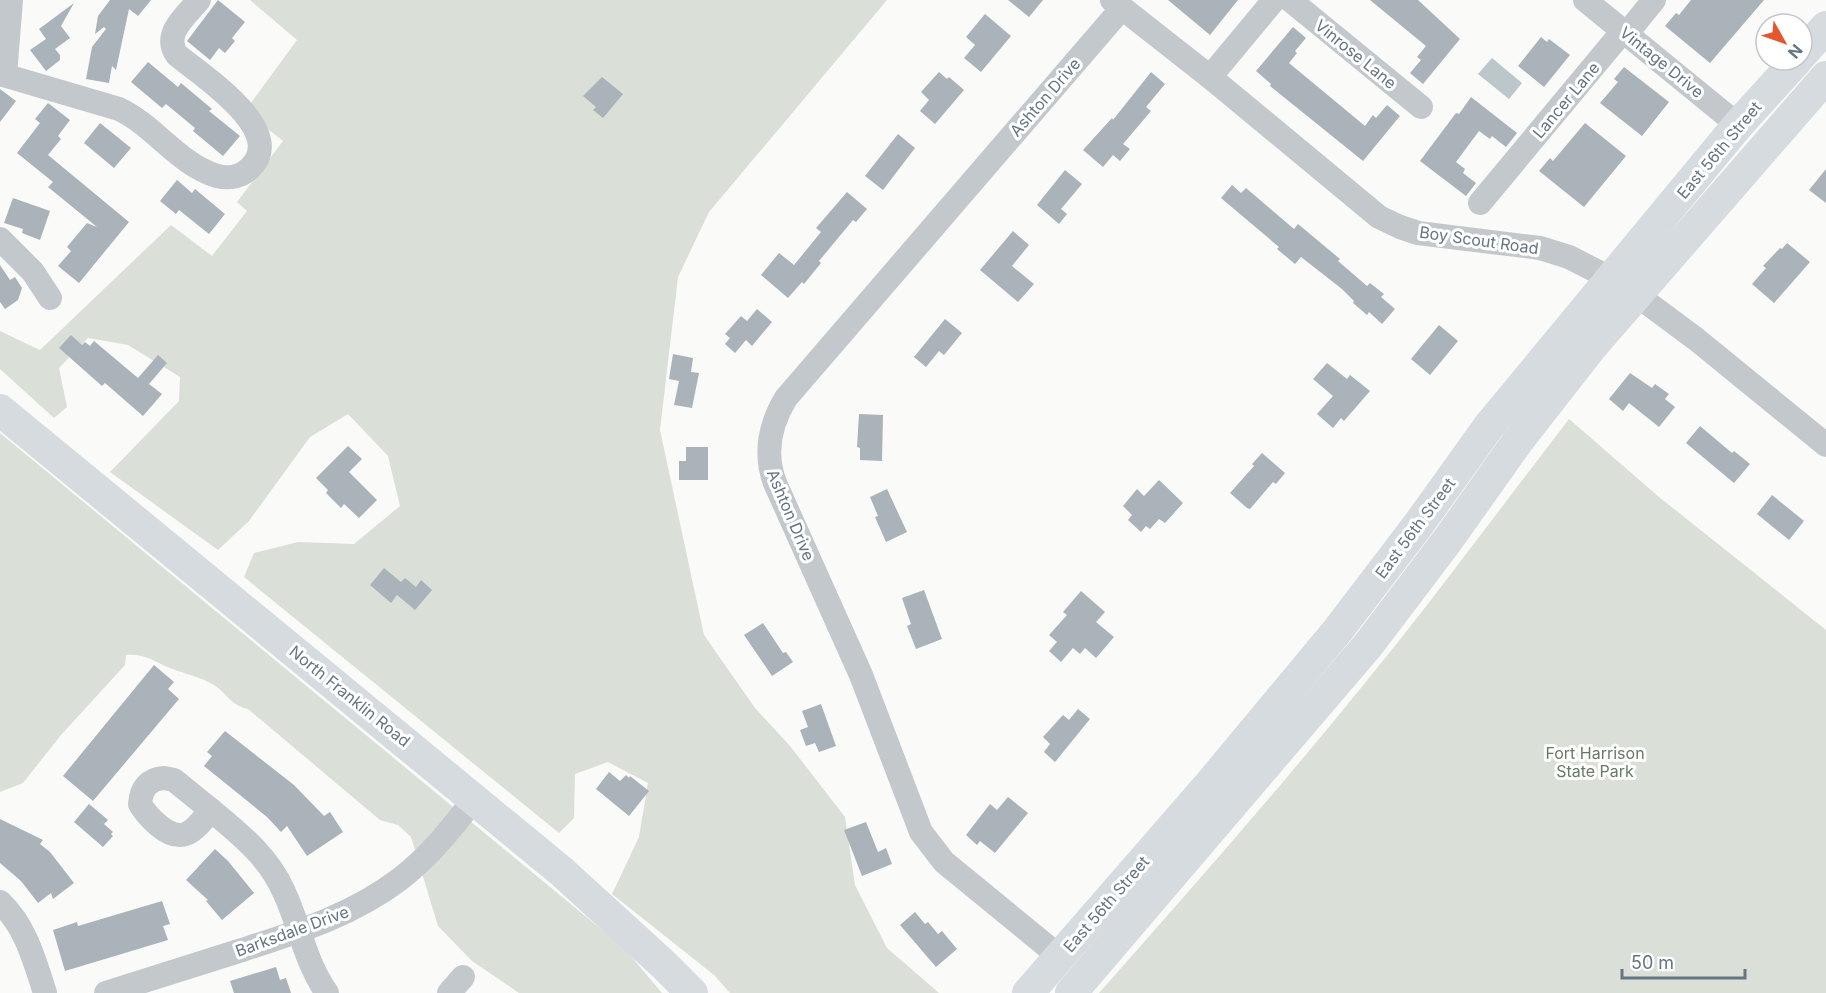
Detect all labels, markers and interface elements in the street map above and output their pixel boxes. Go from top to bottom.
north arrow [1754,12,1814,72]
street label: Vinrose Lane [1311,15,1401,93]
street label: Vintage Drive [1616,22,1708,102]
text: N [1784,41,1807,63]
street label: Ashton Drive [1006,54,1084,140]
street label: Lancer Lane [1528,58,1604,142]
street label: East 56th Street [1673,97,1765,203]
street label: Boy Scout Road [1418,222,1540,258]
street label: Ashton Drive [763,466,819,564]
street label: East 56th Street [1371,474,1459,582]
street label: North Franklin Road [286,641,414,751]
park label: Fort Harrison State Park [1545,743,1645,781]
street label: East 56th Street [1059,852,1153,956]
street label: Barksdale Drive [233,901,351,961]
scale bar [1622,942,1745,980]
text: 50 m [1631,952,1674,973]

